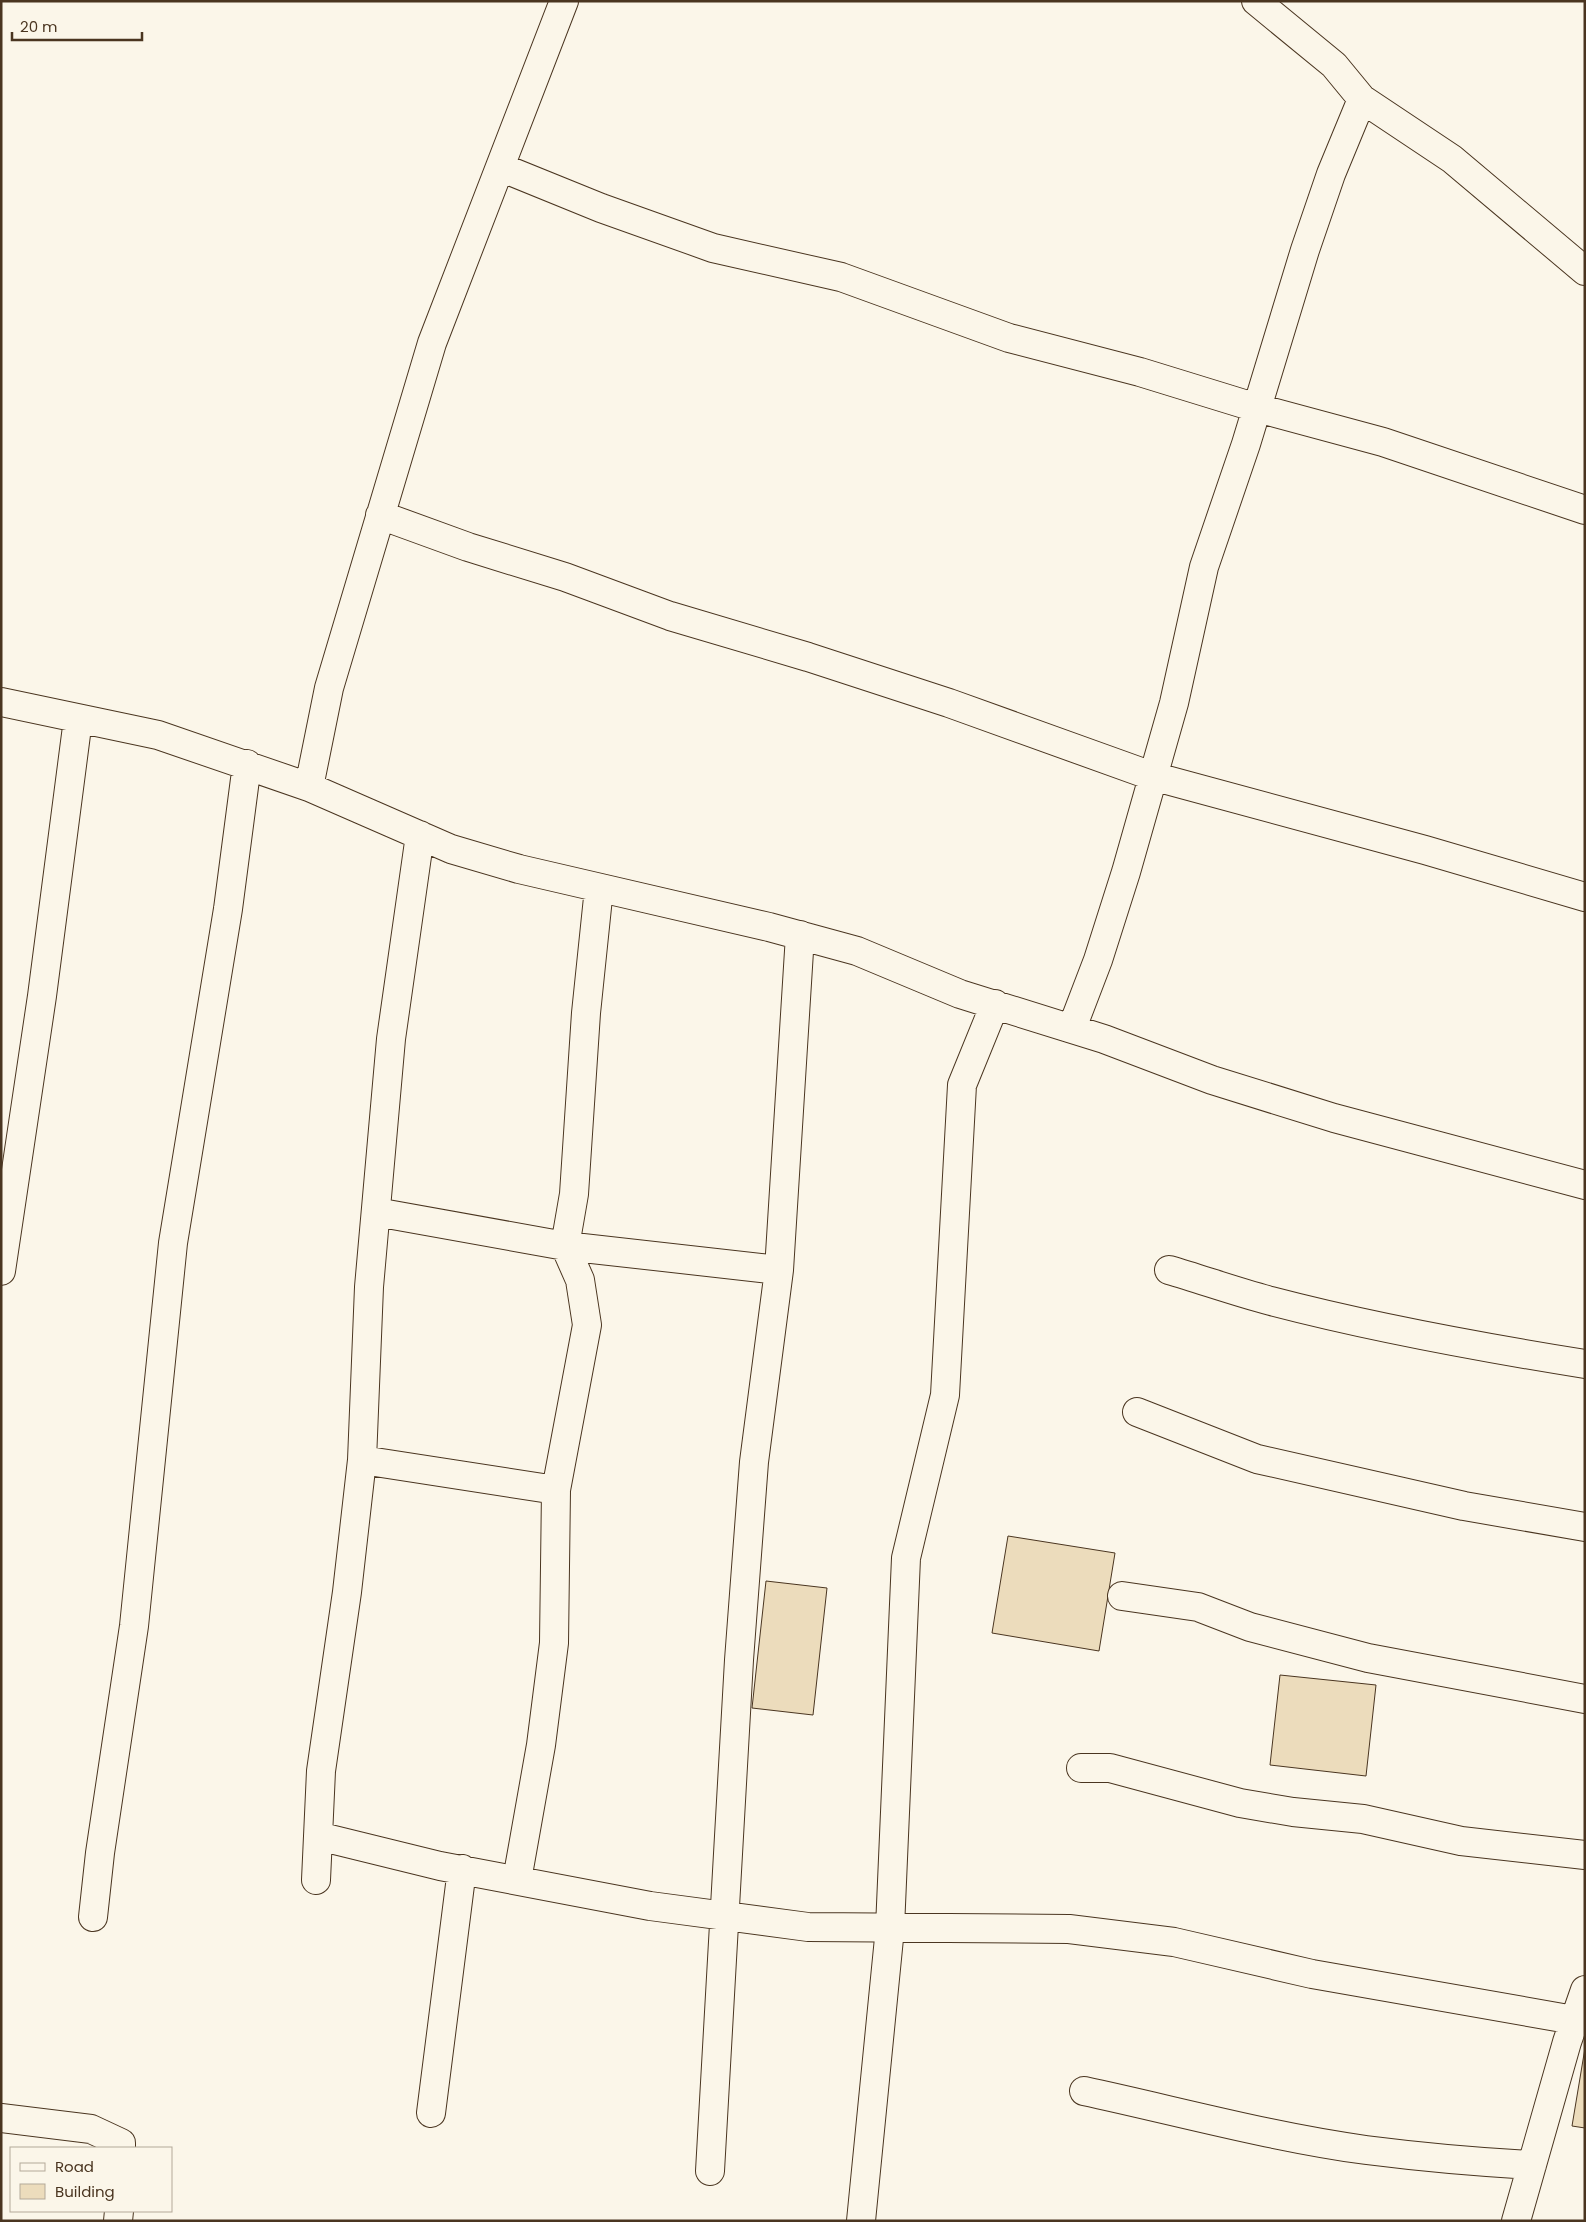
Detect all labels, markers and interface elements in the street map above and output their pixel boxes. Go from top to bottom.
scale bar [12,10,142,42]
text: 20 m [20,16,58,37]
legend [10,2147,172,2212]
text: Road [55,2156,94,2177]
text: Building [55,2181,115,2202]

